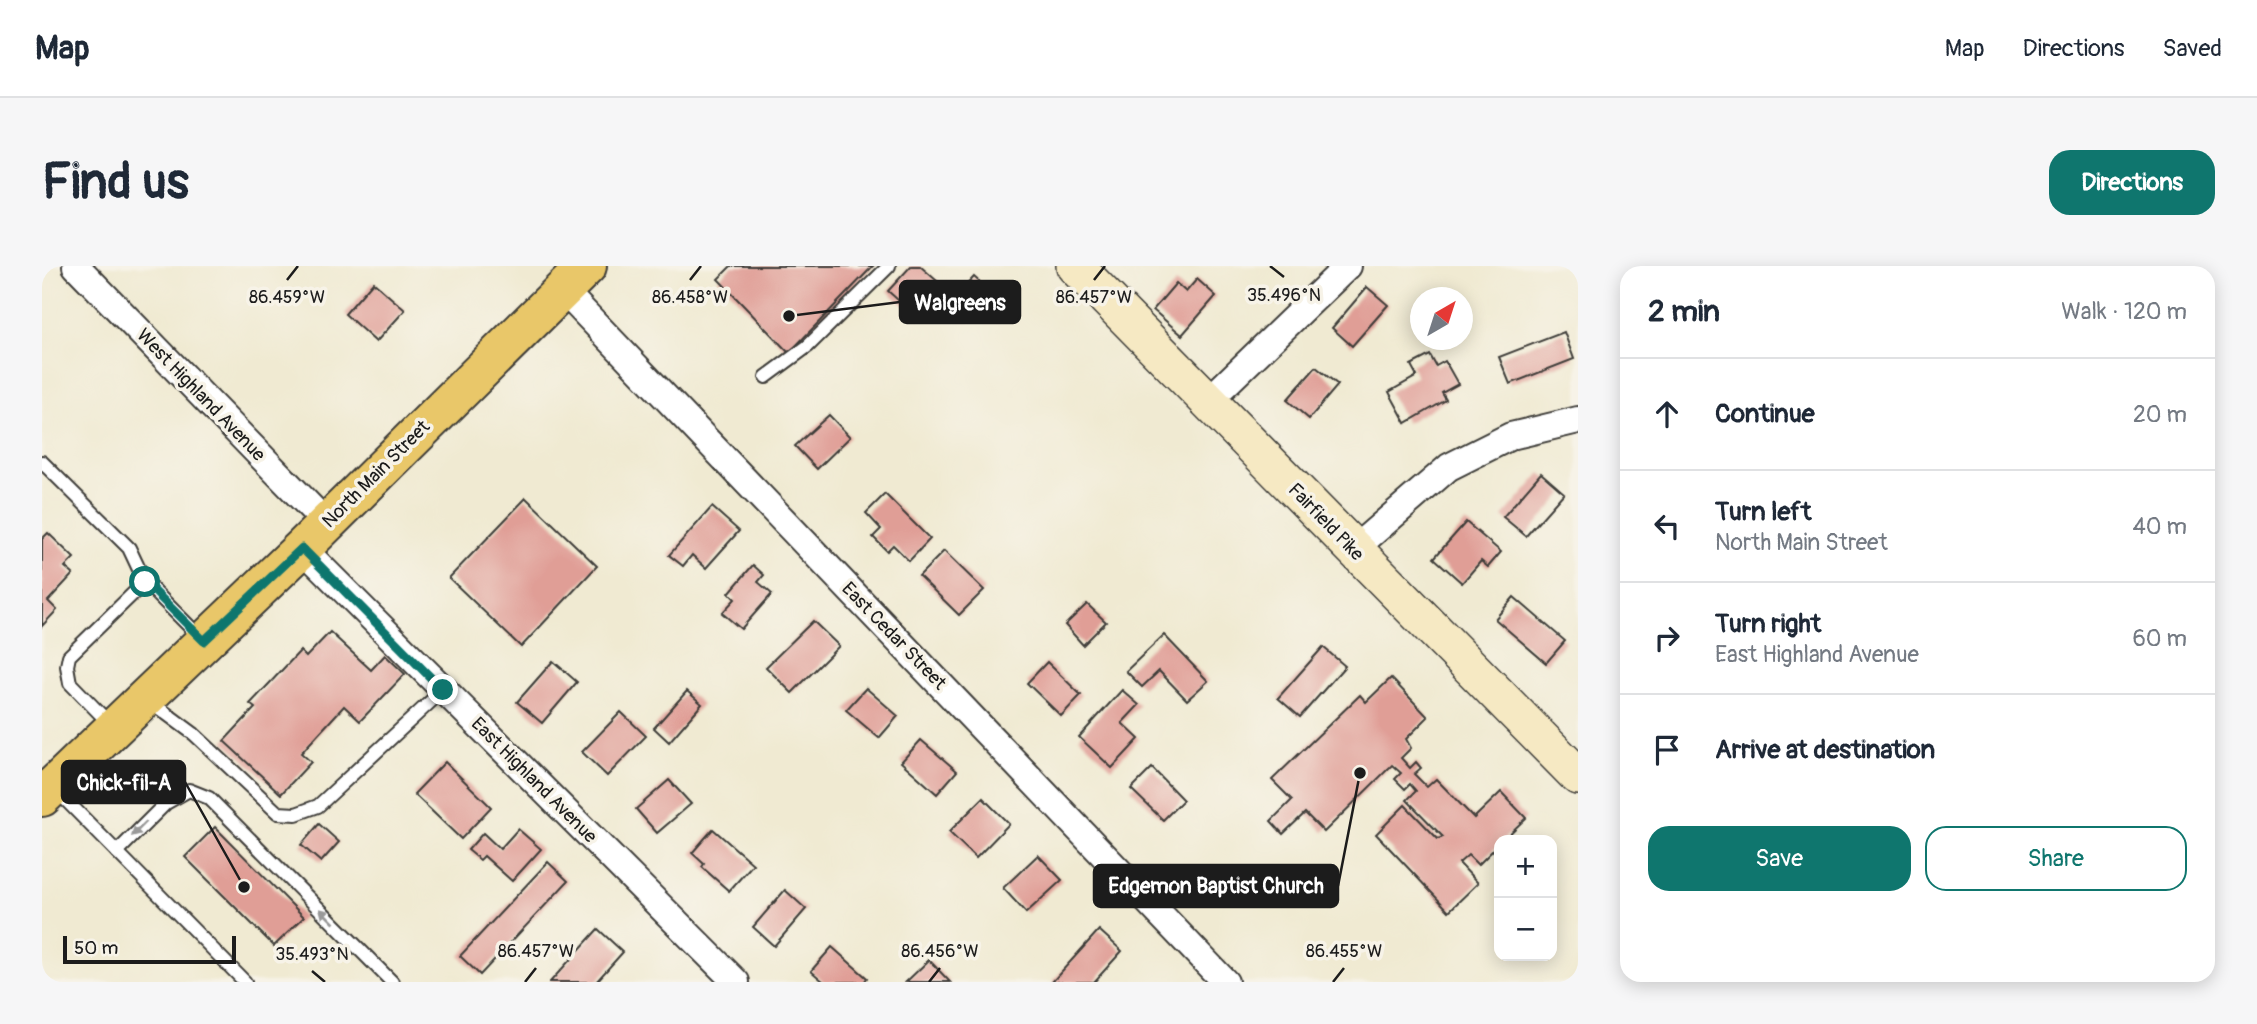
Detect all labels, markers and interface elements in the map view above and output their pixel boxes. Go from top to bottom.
text: Map [35,28,90,69]
text: Map [1945,34,1985,63]
text: Directions [2023,34,2124,63]
text: Saved [2162,34,2222,63]
button: Directions [2049,150,2215,215]
text: Find us [42,152,189,213]
callout: Walgreens [900,281,1020,323]
text: 35.496°N [1247,284,1321,307]
text: 86.459°W [249,286,325,309]
text: 86.458°W [652,286,728,309]
text: 86.457°W [1056,286,1132,309]
north arrow [1410,287,1473,350]
text: Walgreens [914,290,1006,317]
text: 2 min [1648,293,1720,330]
text: Walk · 120 m [2061,297,2187,326]
street label: West Highland Avenue [131,324,271,467]
icon: ahead [1648,395,1686,433]
text: Continue [1715,398,1815,430]
text: 20 m [2133,400,2187,429]
street label: North Main Street [317,415,435,533]
street label: Fairfield Pike [1283,478,1369,566]
text: Turn left [1715,496,1811,528]
icon: left [1648,507,1686,545]
text: 40 m [2133,512,2187,541]
text: North Main Street [1715,528,1888,557]
route start [129,566,160,597]
street label: East Cedar Street [837,577,952,695]
text: Turn right [1715,608,1821,640]
icon: right [1648,619,1686,657]
text: 60 m [2132,624,2187,653]
text: East Highland Avenue [1715,640,1919,669]
route end [427,674,458,705]
street label: East Highland Avenue [466,712,602,848]
icon: arrive [1648,731,1686,769]
text: Arrive at destination [1715,734,1935,766]
callout: Chick-fil-A [62,761,185,803]
text: Chick-fil-A [77,770,172,797]
one-way arrow [131,821,148,837]
button: Save [1648,826,1911,891]
button: Share [1925,826,2187,891]
map controls [1494,835,1557,961]
button: + [1494,835,1557,898]
callout: Edgemon Baptist Church [1094,865,1338,907]
text: Edgemon Baptist Church [1108,873,1324,900]
button: − [1494,898,1557,961]
one-way arrow [318,908,335,925]
scale bar [63,933,236,965]
text: 50 m [74,936,118,960]
text: 86.457°W [498,940,574,963]
text: 86.456°W [901,940,979,963]
text: 86.455°W [1306,940,1382,963]
text: 35.493°N [275,943,349,966]

